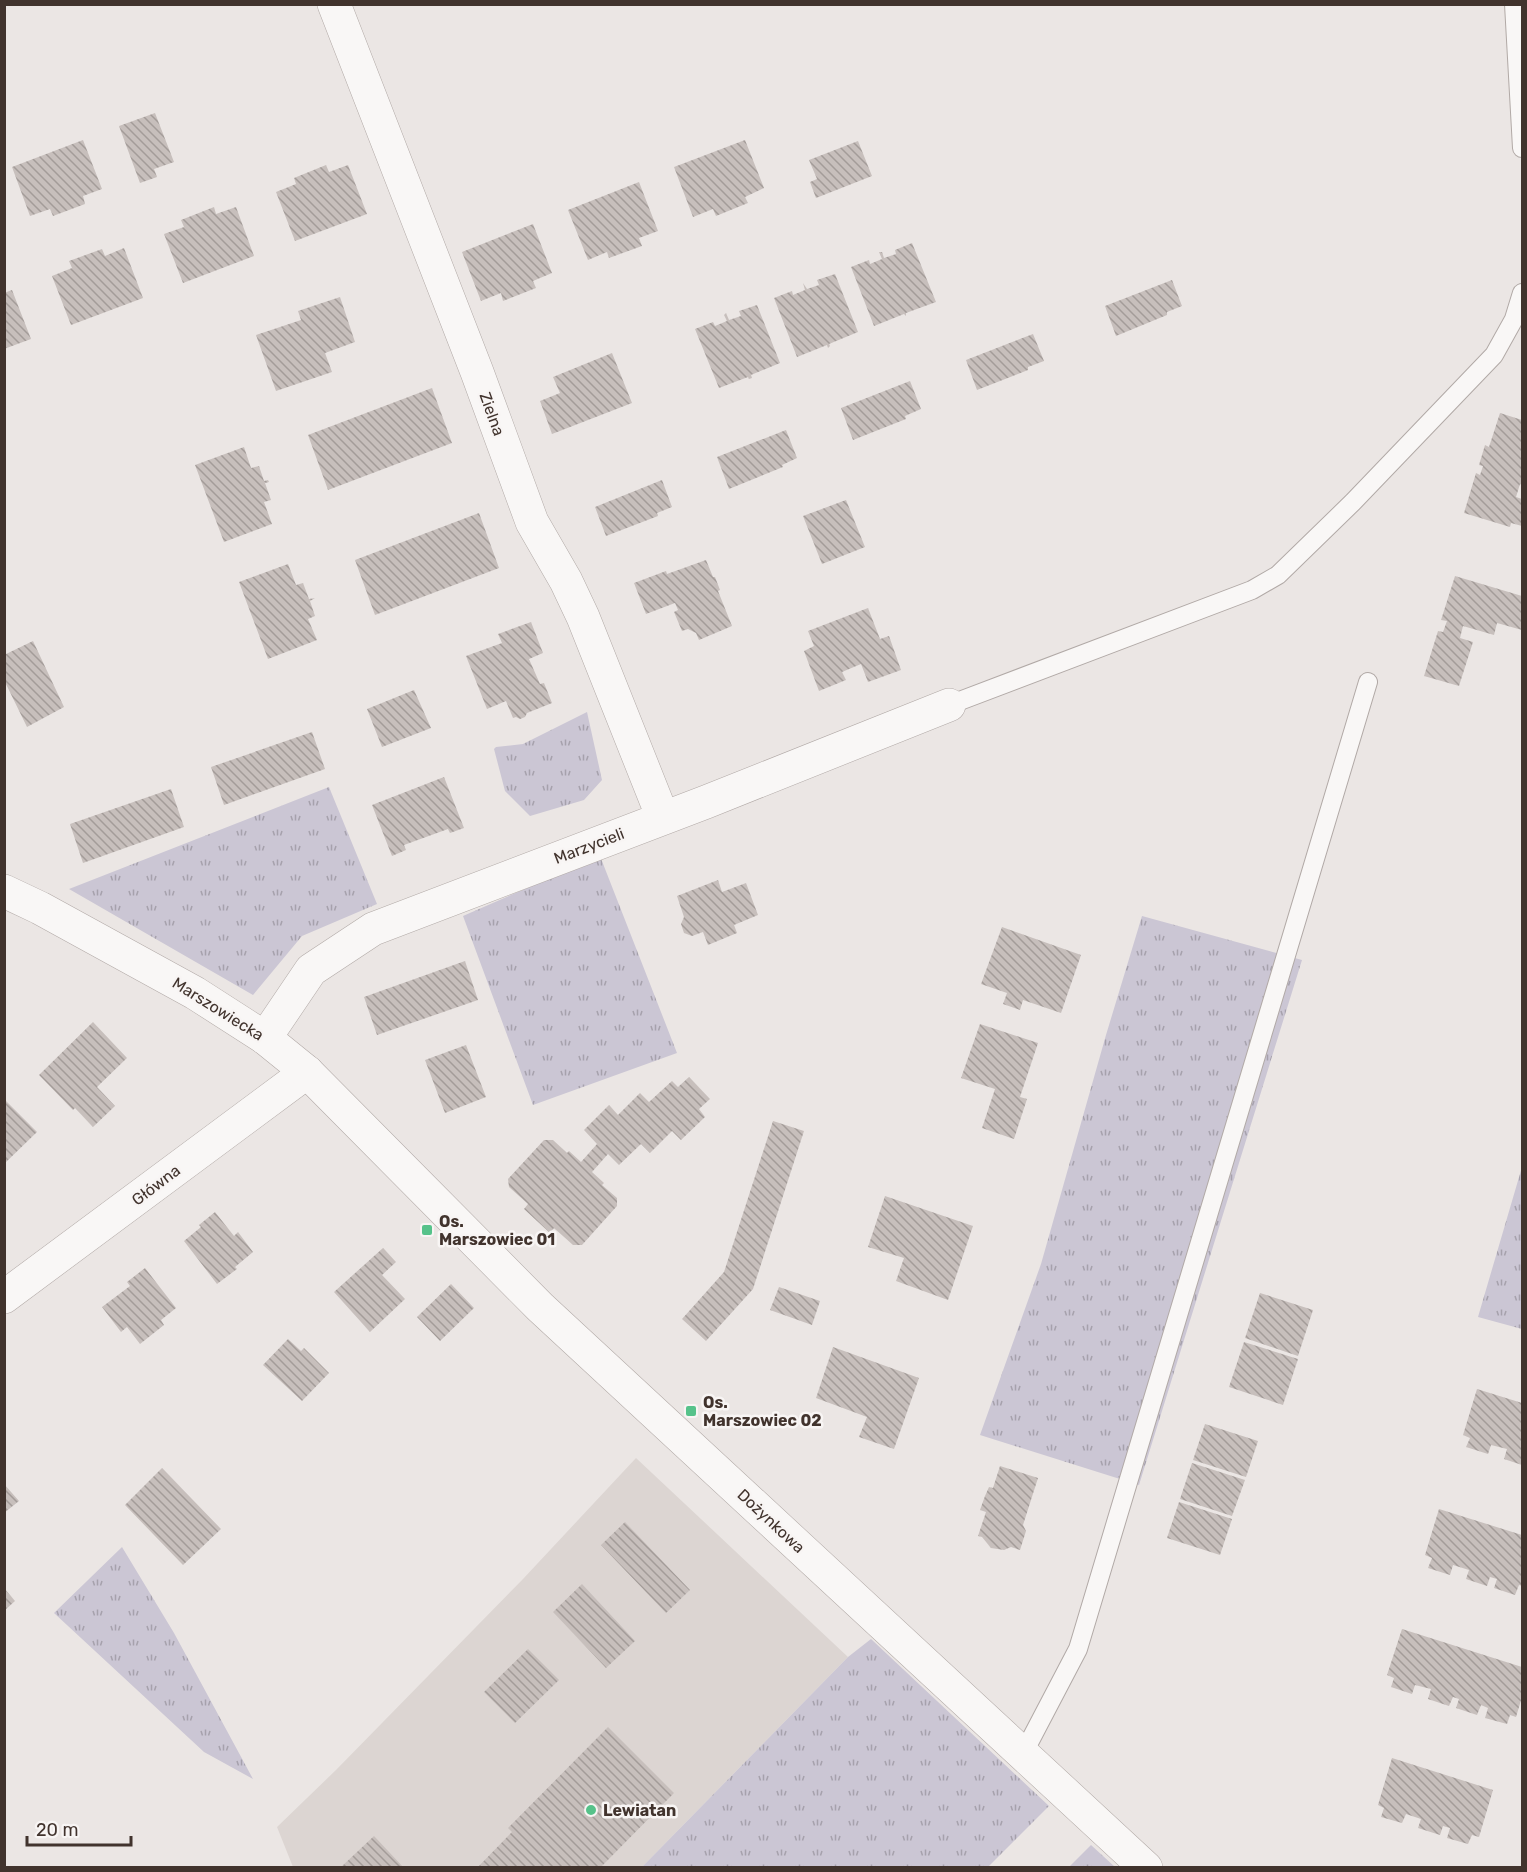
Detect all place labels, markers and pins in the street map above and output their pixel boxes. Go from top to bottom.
place label: Os. Marszowiec 01 [439,1212,555,1249]
marker: Os. Marszowiec 01 [420,1223,434,1237]
place label: Os. Marszowiec 02 [703,1393,822,1430]
marker: Os. Marszowiec 02 [684,1404,698,1418]
place label: Lewiatan [603,1801,676,1820]
marker: Lewiatan [584,1803,598,1817]

